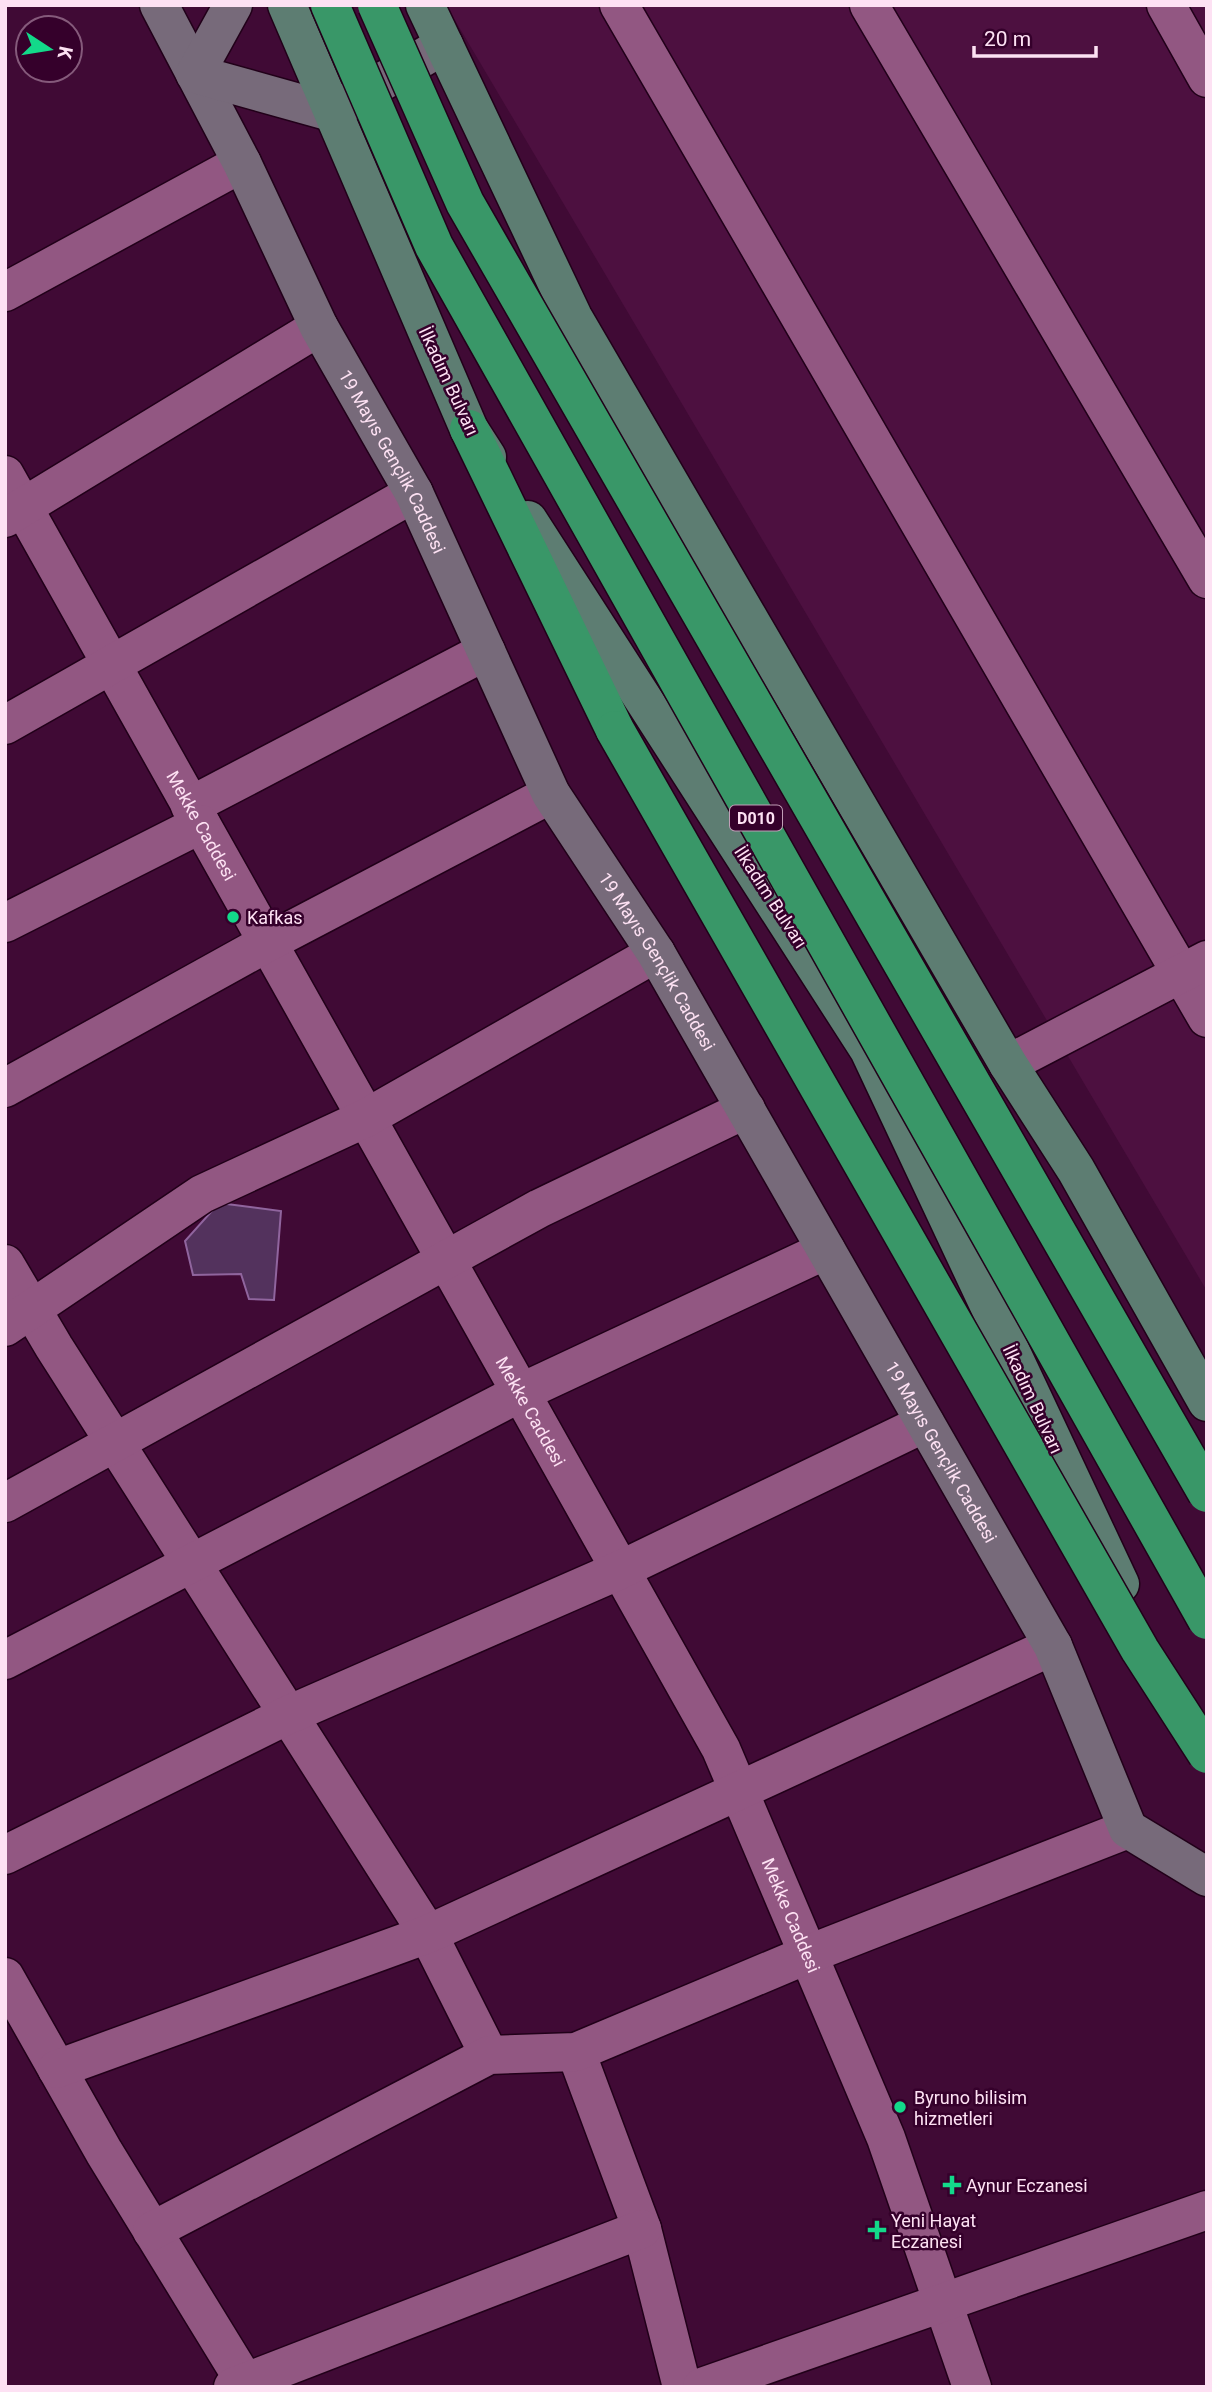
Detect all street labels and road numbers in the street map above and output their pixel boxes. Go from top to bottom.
street label: İlkadım Bulvarı [415,323,483,439]
street label: 19 Mayıs Gençlik Caddesi [335,366,450,556]
street label: Mekke Caddesi [163,767,241,884]
road number: D010 [730,806,782,831]
street label: İlkadım Bulvarı [730,842,812,952]
street label: 19 Mayıs Gençlik Caddesi [595,868,720,1054]
street label: İlkadım Bulvarı [999,1341,1067,1457]
street label: Mekke Caddesi [492,1353,570,1470]
street label: 19 Mayıs Gençlik Caddesi [882,1357,1002,1546]
street label: Mekke Caddesi [758,1855,825,1976]

